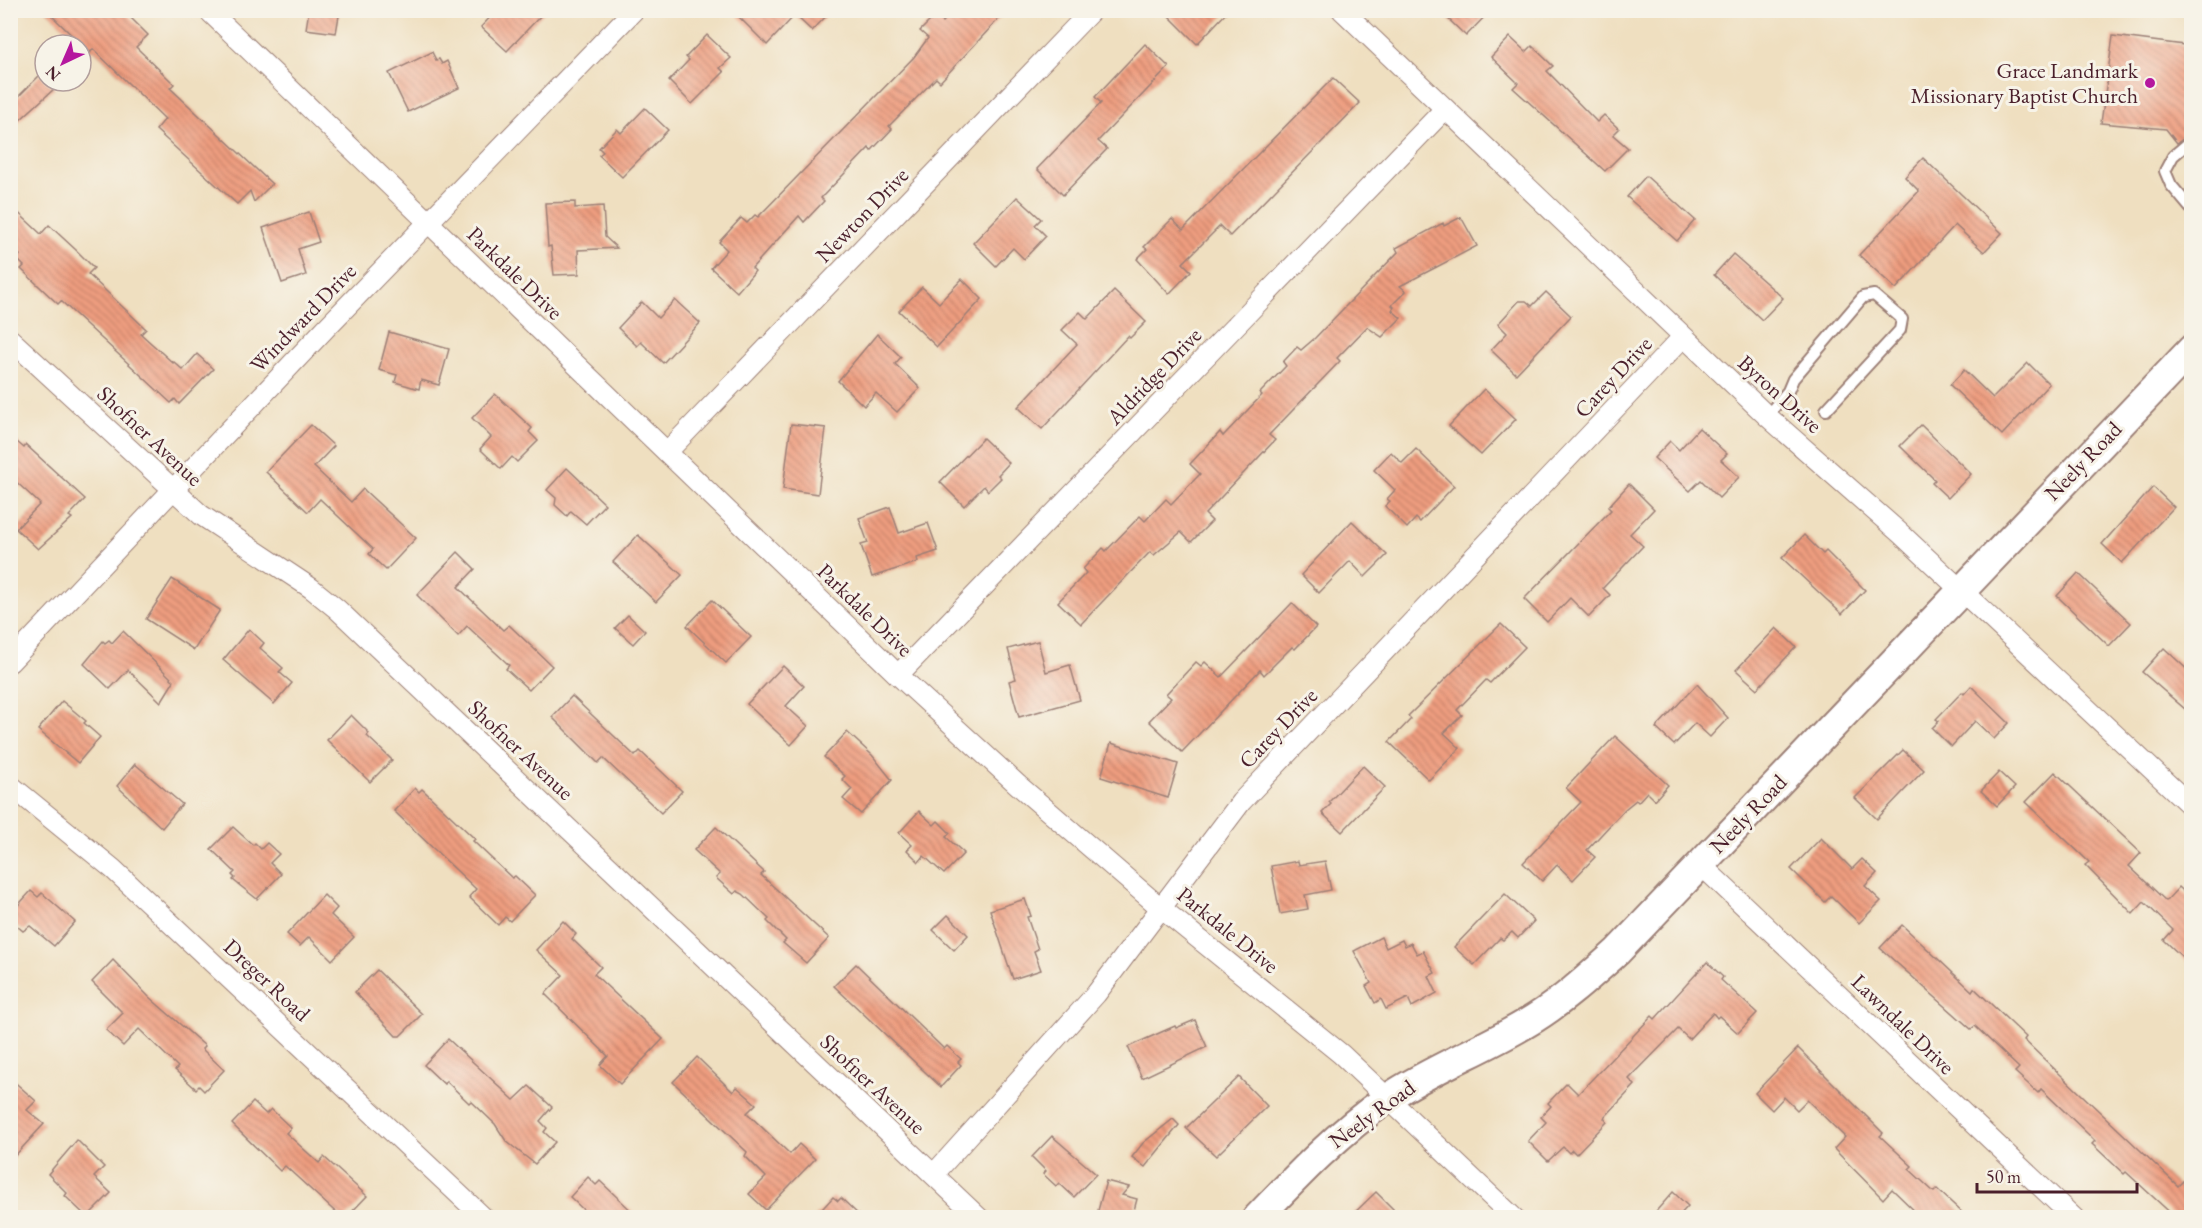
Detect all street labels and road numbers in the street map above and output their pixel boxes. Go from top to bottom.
street label: Newton Drive [809,161,915,269]
street label: Parkdale Drive [461,220,569,326]
street label: Windward Drive [244,257,363,379]
street label: Aldridge Drive [1099,321,1208,432]
street label: Carey Drive [1568,330,1658,424]
street label: Byron Drive [1732,348,1829,440]
street label: Shofner Avenue [91,380,209,493]
street label: Neely Road [2038,414,2129,507]
street label: Parkdale Drive [811,557,919,663]
street label: Carey Drive [1232,681,1324,775]
street label: Shofner Avenue [462,694,580,807]
street label: Neely Road [1703,767,1794,860]
street label: Parkdale Drive [1171,880,1285,980]
street label: Dreger Road [217,932,317,1028]
street label: Lawndale Drive [1845,967,1961,1081]
street label: Shofner Avenue [814,1028,932,1141]
street label: Neely Road [1323,1072,1422,1155]

